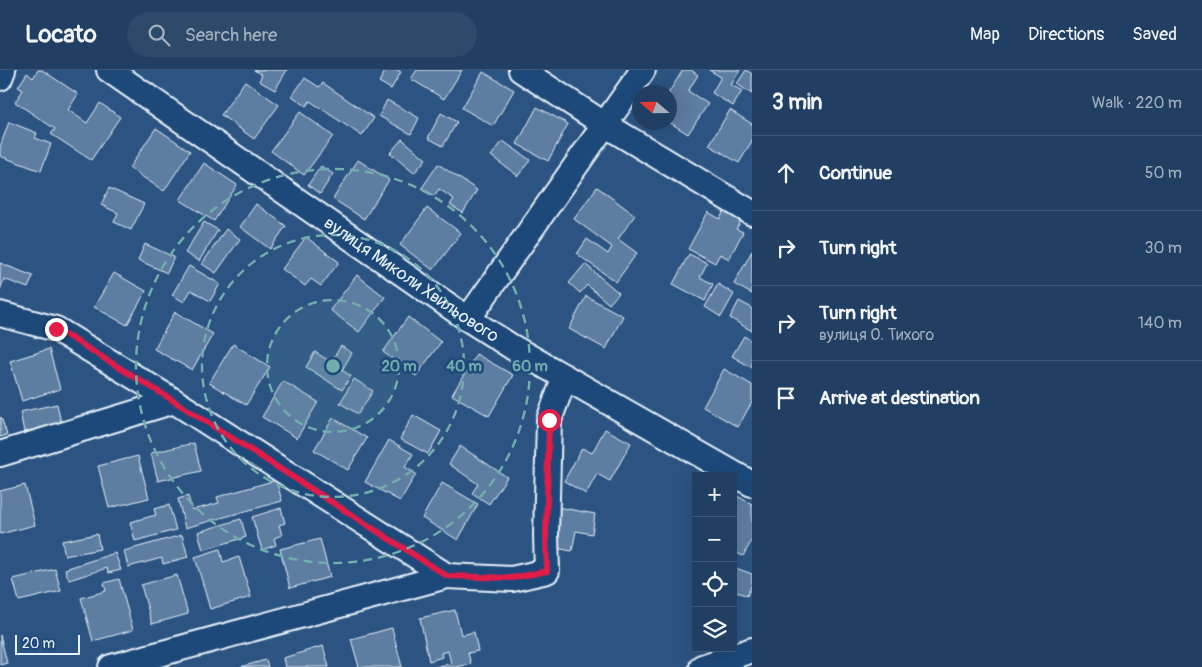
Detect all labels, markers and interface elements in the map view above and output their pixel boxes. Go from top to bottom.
search box [127,12,477,57]
text: Locato [25,20,97,49]
icon: search [145,21,173,49]
text: Search here [185,23,277,47]
text: Map [970,23,1000,46]
text: Directions [1028,23,1104,46]
text: Saved [1132,23,1177,46]
north arrow [632,85,677,130]
text: 3 min [772,89,822,116]
text: Walk · 220 m [1092,93,1182,113]
icon: ahead [772,159,800,187]
text: Continue [819,161,892,185]
text: 50 m [1145,163,1182,183]
street label: вулиця Миколи Хвильового [320,211,504,348]
icon: right [772,234,800,262]
text: Turn right [819,236,897,260]
text: 30 m [1144,238,1182,258]
text: Turn right [819,301,897,325]
icon: right [772,309,800,337]
text: 140 m [1138,313,1182,333]
route end [45,318,68,341]
text: вулиця О. Тихого [819,325,934,345]
centre of rings [324,357,342,375]
text: 20 m [381,357,417,376]
text: 40 m [446,357,482,376]
text: 60 m [512,357,548,376]
icon: arrive [772,384,800,412]
text: Arrive at destination [819,386,980,410]
route start [538,409,561,432]
map controls [692,472,737,652]
button: + [692,472,737,517]
button: − [692,517,737,562]
button: locate [692,562,737,607]
button: layers [692,607,737,652]
scale bar [15,632,80,655]
text: 20 m [22,635,55,652]

